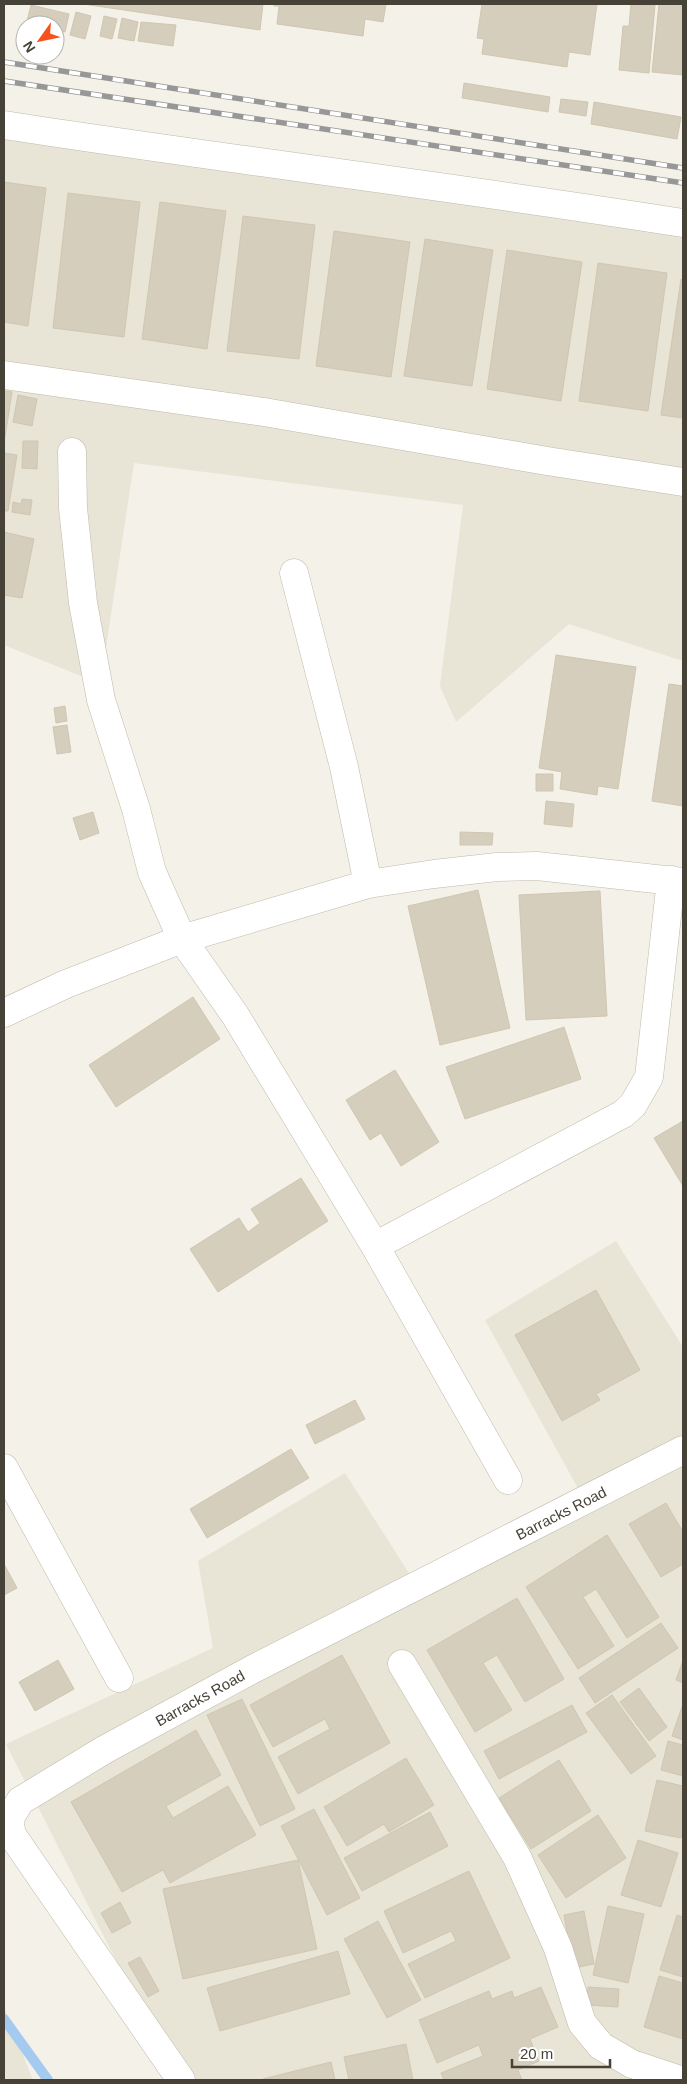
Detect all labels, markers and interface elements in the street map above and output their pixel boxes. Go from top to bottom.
north arrow [15,15,65,65]
text: N [20,38,39,56]
street label: Barracks Road [513,1483,609,1543]
street label: Barracks Road [152,1667,248,1729]
scale bar [512,2036,610,2068]
text: 20 m [520,2045,553,2062]

